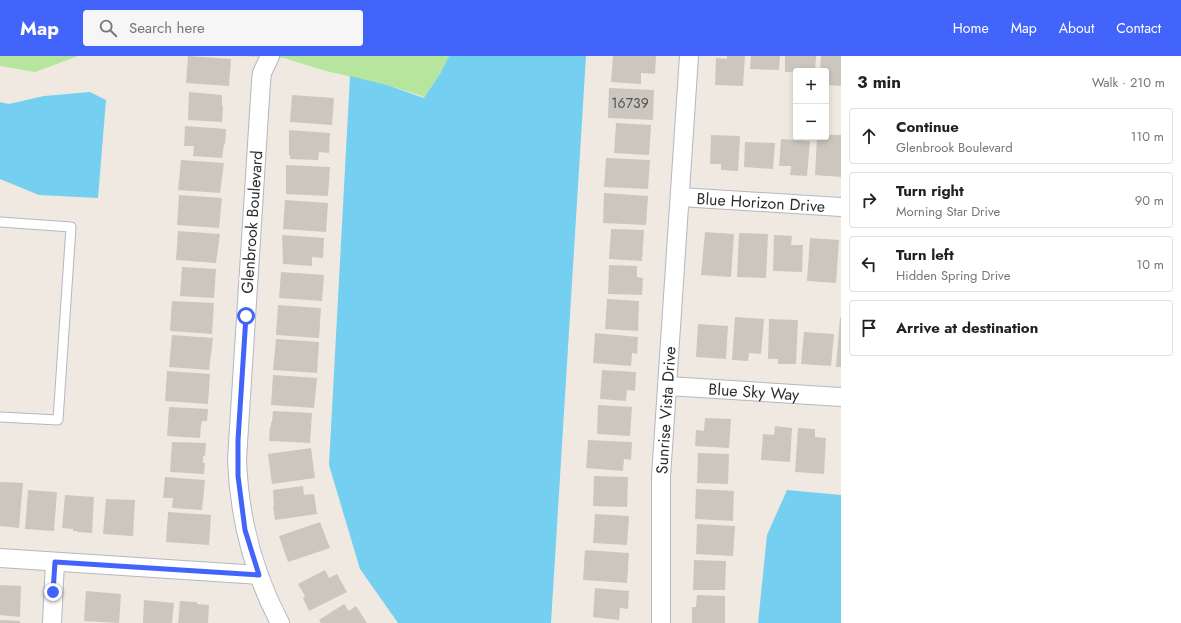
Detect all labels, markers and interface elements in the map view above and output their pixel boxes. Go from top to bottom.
search box [83,10,363,46]
text: Map [20,15,59,42]
icon: search [97,17,119,39]
text: Search here [129,17,205,39]
text: Home [953,18,989,38]
text: Map [1011,18,1037,38]
text: About [1059,18,1094,38]
text: Contact [1116,18,1161,38]
map controls [793,68,829,140]
button: + [793,68,829,104]
text: 3 min [857,70,901,94]
text: Walk · 210 m [1092,73,1165,92]
house number: 16739 [611,93,649,113]
button: − [793,104,829,140]
text: Continue [896,116,959,138]
icon: ahead [858,125,880,147]
text: 110 m [1130,127,1164,146]
text: Glenbrook Boulevard [896,138,1013,157]
street label: Glenbrook Boulevard [236,150,268,294]
text: Turn right [896,180,964,202]
street label: Blue Horizon Drive [696,187,826,217]
icon: right [858,189,880,211]
text: 90 m [1135,191,1164,210]
text: Morning Star Drive [896,202,1000,221]
text: Turn left [896,244,954,266]
icon: left [858,253,880,275]
text: 10 m [1136,255,1164,274]
text: Hidden Spring Drive [896,266,1010,285]
route start [237,307,255,325]
icon: arrive [858,317,880,339]
text: Arrive at destination [896,317,1038,339]
street label: Sunrise Vista Drive [650,346,681,475]
street label: Blue Sky Way [708,377,801,406]
route end [44,583,62,601]

